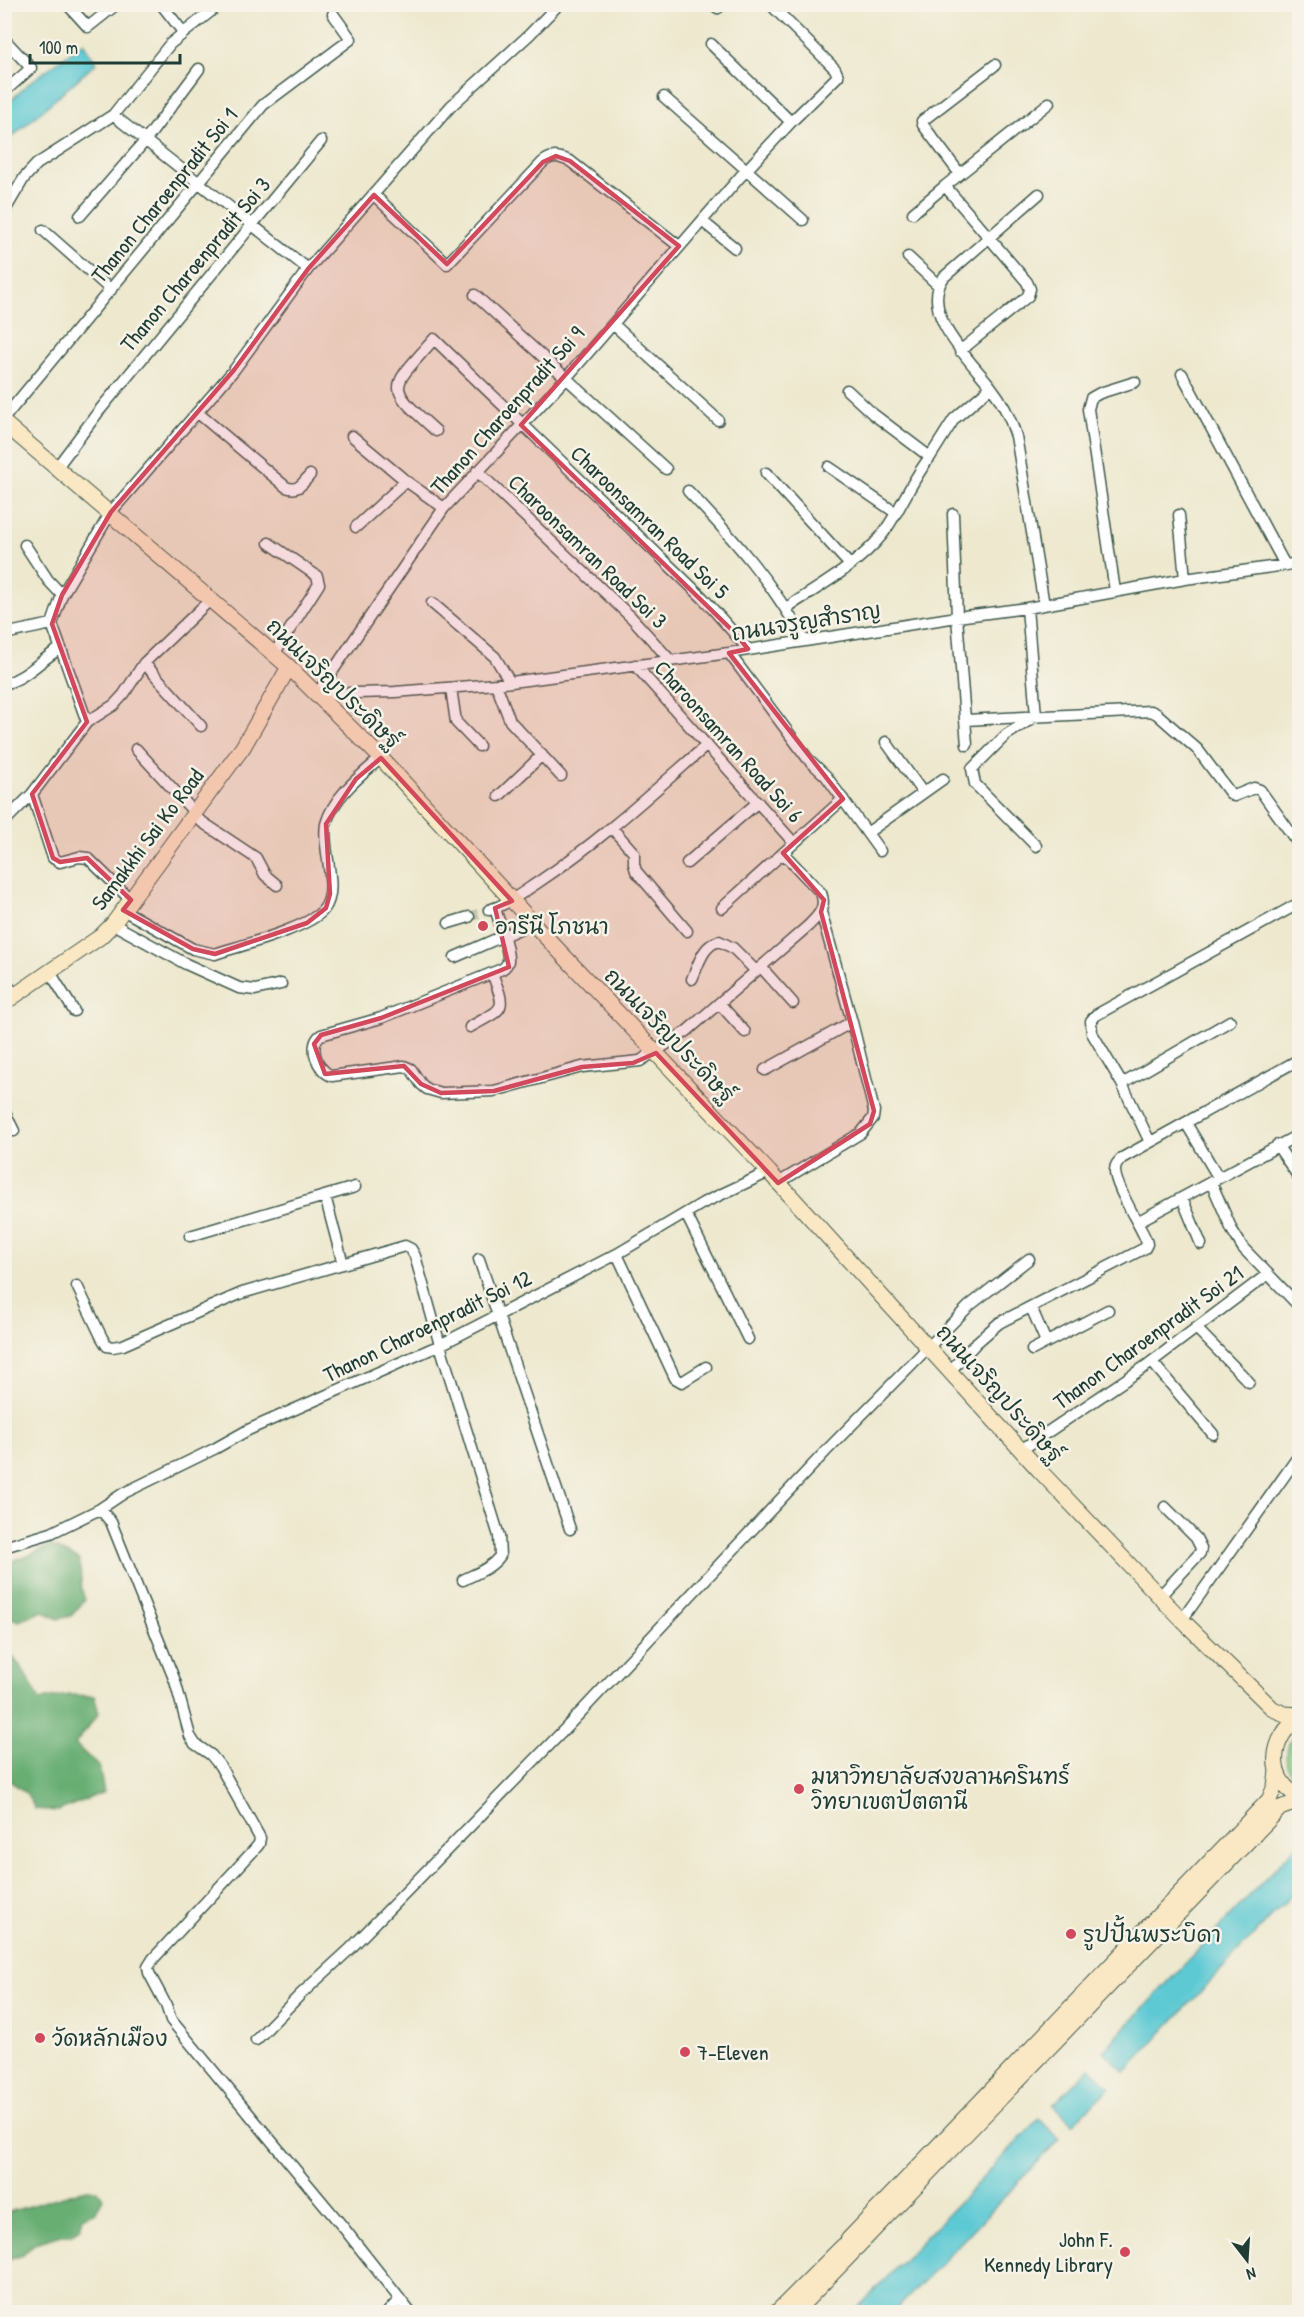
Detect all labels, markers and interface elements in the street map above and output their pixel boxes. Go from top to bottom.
scale bar [30,27,180,65]
text: 100 m [39,35,78,60]
street label: Thanon Charoenpradit Soi 1 [84,101,244,289]
street label: Thanon Charoenpradit Soi 3 [113,170,277,358]
street label: Thanon Charoenpradit Soi 9 [423,319,591,501]
street label: Charoonsamran Road Soi 5 [564,438,736,606]
street label: Charoonsamran Road Soi 3 [502,467,674,635]
street label: ถนนจรูญสำราญ [729,594,883,650]
street label: ถนนเจริญประดิษฐ์ [260,611,408,755]
street label: Charoonsamran Road Soi 6 [648,653,810,829]
street label: Samakkhi Sai Ko Road [84,762,210,916]
place label: อารีนี โภชนา [495,911,609,941]
marker: อารีนี โภชนา [476,919,490,933]
street label: ถนนเจริญประดิษฐ์ [598,961,742,1109]
street label: Thanon Charoenpradit Soi 21 [1047,1258,1249,1416]
street label: Thanon Charoenpradit Soi 12 [318,1262,537,1389]
street label: ถนนเจริญประดิษฐ์ [930,1317,1070,1469]
place label: มหาวิทยาลัยสงขลานครินทร์ วิทยาเขตปัตตานี [811,1761,1070,1816]
marker: มหาวิทยาลัยสงขลานครินทร์ วิทยาเขตปัตตานี [792,1782,806,1796]
place label: รูปปั้นพระบิดา [1083,1914,1221,1951]
marker: รูปปั้นพระบิดา [1064,1927,1078,1941]
place label: วัดหลักเมือง [52,2023,168,2053]
marker: วัดหลักเมือง [33,2031,47,2045]
place label: 7-Eleven [697,2037,769,2067]
marker: 7-Eleven [678,2045,692,2059]
place label: John F. Kennedy Library [984,2224,1113,2279]
north arrow [1217,2230,1277,2290]
marker: John F. Kennedy Library [1118,2245,1132,2259]
text: N [1244,2263,1259,2286]

